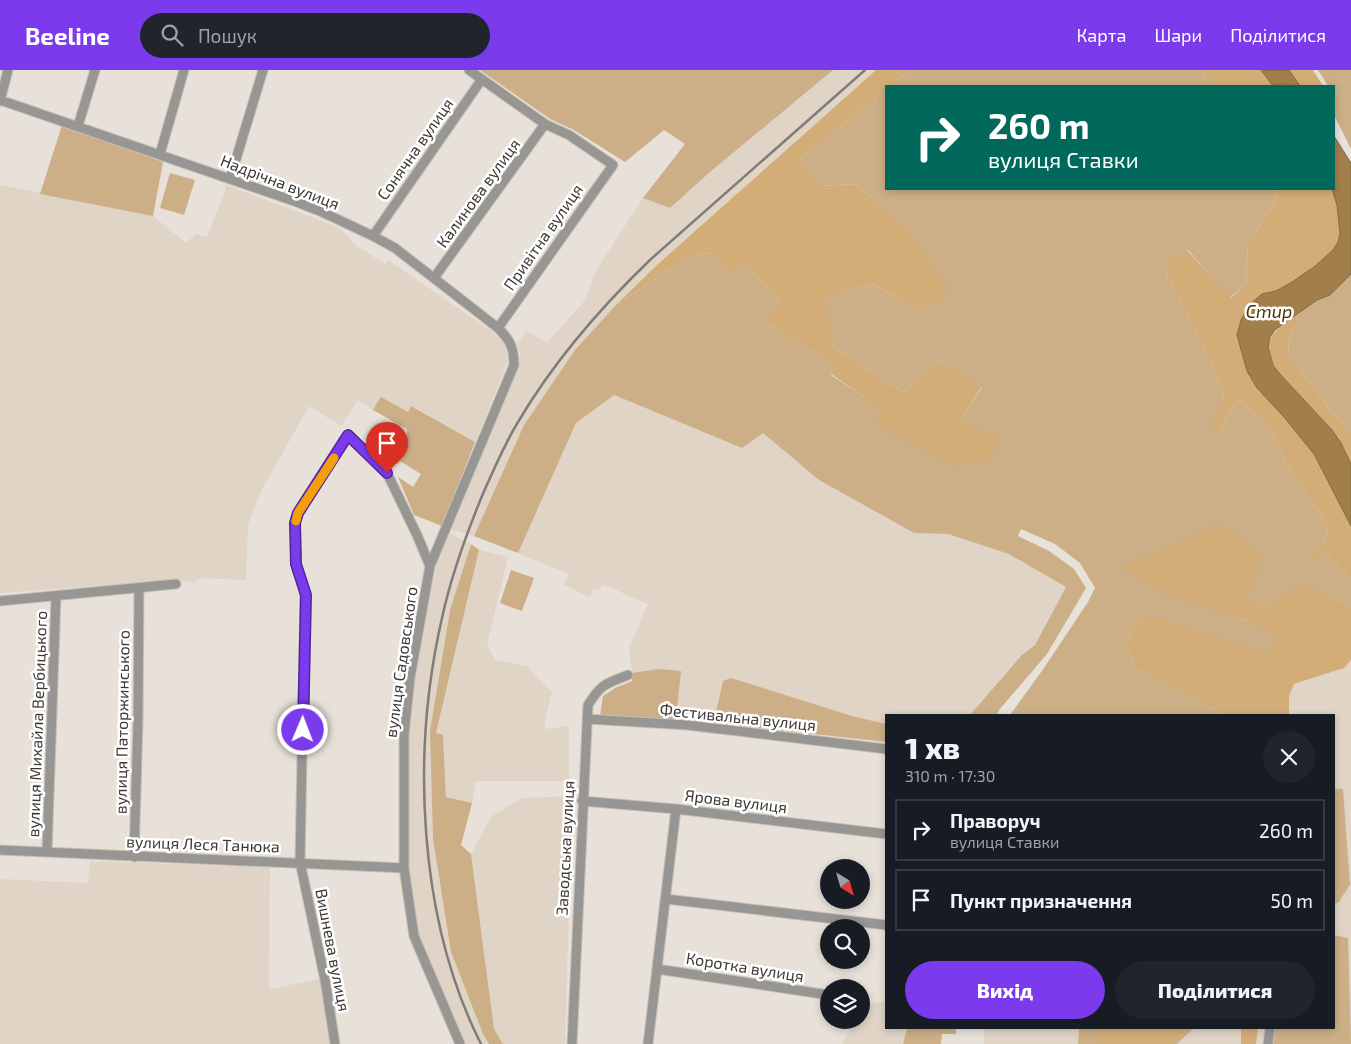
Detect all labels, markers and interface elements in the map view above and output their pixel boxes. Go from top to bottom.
search box [140,13,490,58]
text: Beeline [25,21,110,50]
icon: search [158,21,186,49]
text: Пошук [198,24,257,47]
text: Карта [1076,24,1126,46]
text: Шари [1154,24,1202,46]
text: Поділитися [1230,24,1326,46]
street label: Сонячна вулиця [372,94,458,204]
text: 260 m [988,104,1089,146]
icon: right [905,105,970,170]
street label: Калинова вулиця [432,135,524,251]
text: вулиця Ставки [988,146,1139,172]
street label: Надрічна вулиця [218,150,342,214]
street label: Привітна вулиця [499,180,587,294]
water label: Стир [1246,300,1292,322]
pin [366,422,408,473]
icon: arrive [373,429,401,457]
street label: вулиця Садовського [380,585,422,739]
street label: вулиця Михайла Вербицького [23,610,51,838]
street label: вулиця Паторжинського [110,630,134,814]
street label: Фестивальна вулиця [659,699,817,735]
position arrow [276,703,328,755]
text: 1 хв [905,729,960,765]
button: close [1263,731,1315,783]
text: 310 m · 17:30 [905,766,995,785]
street label: Заводська вулиця [551,780,579,916]
street label: Ярова вулиця [684,785,788,817]
text: Праворуч [950,809,1041,832]
icon: right [907,816,935,844]
text: 260 m [1259,819,1313,842]
street label: вулиця Леся Танюка [126,831,280,857]
text: вулиця Ставки [950,832,1060,851]
north arrow [820,859,870,909]
map controls [820,859,870,1029]
icon: arrive [907,886,935,914]
street label: Вишнева вулиця [311,887,355,1013]
text: Пункт призначення [950,889,1132,912]
text: 50 m [1270,889,1313,912]
button: search [820,919,870,969]
street label: Коротка вулиця [685,948,805,986]
button: Вихід [905,961,1105,1019]
button: Поділитися [1115,961,1315,1019]
button: layers [820,979,870,1029]

